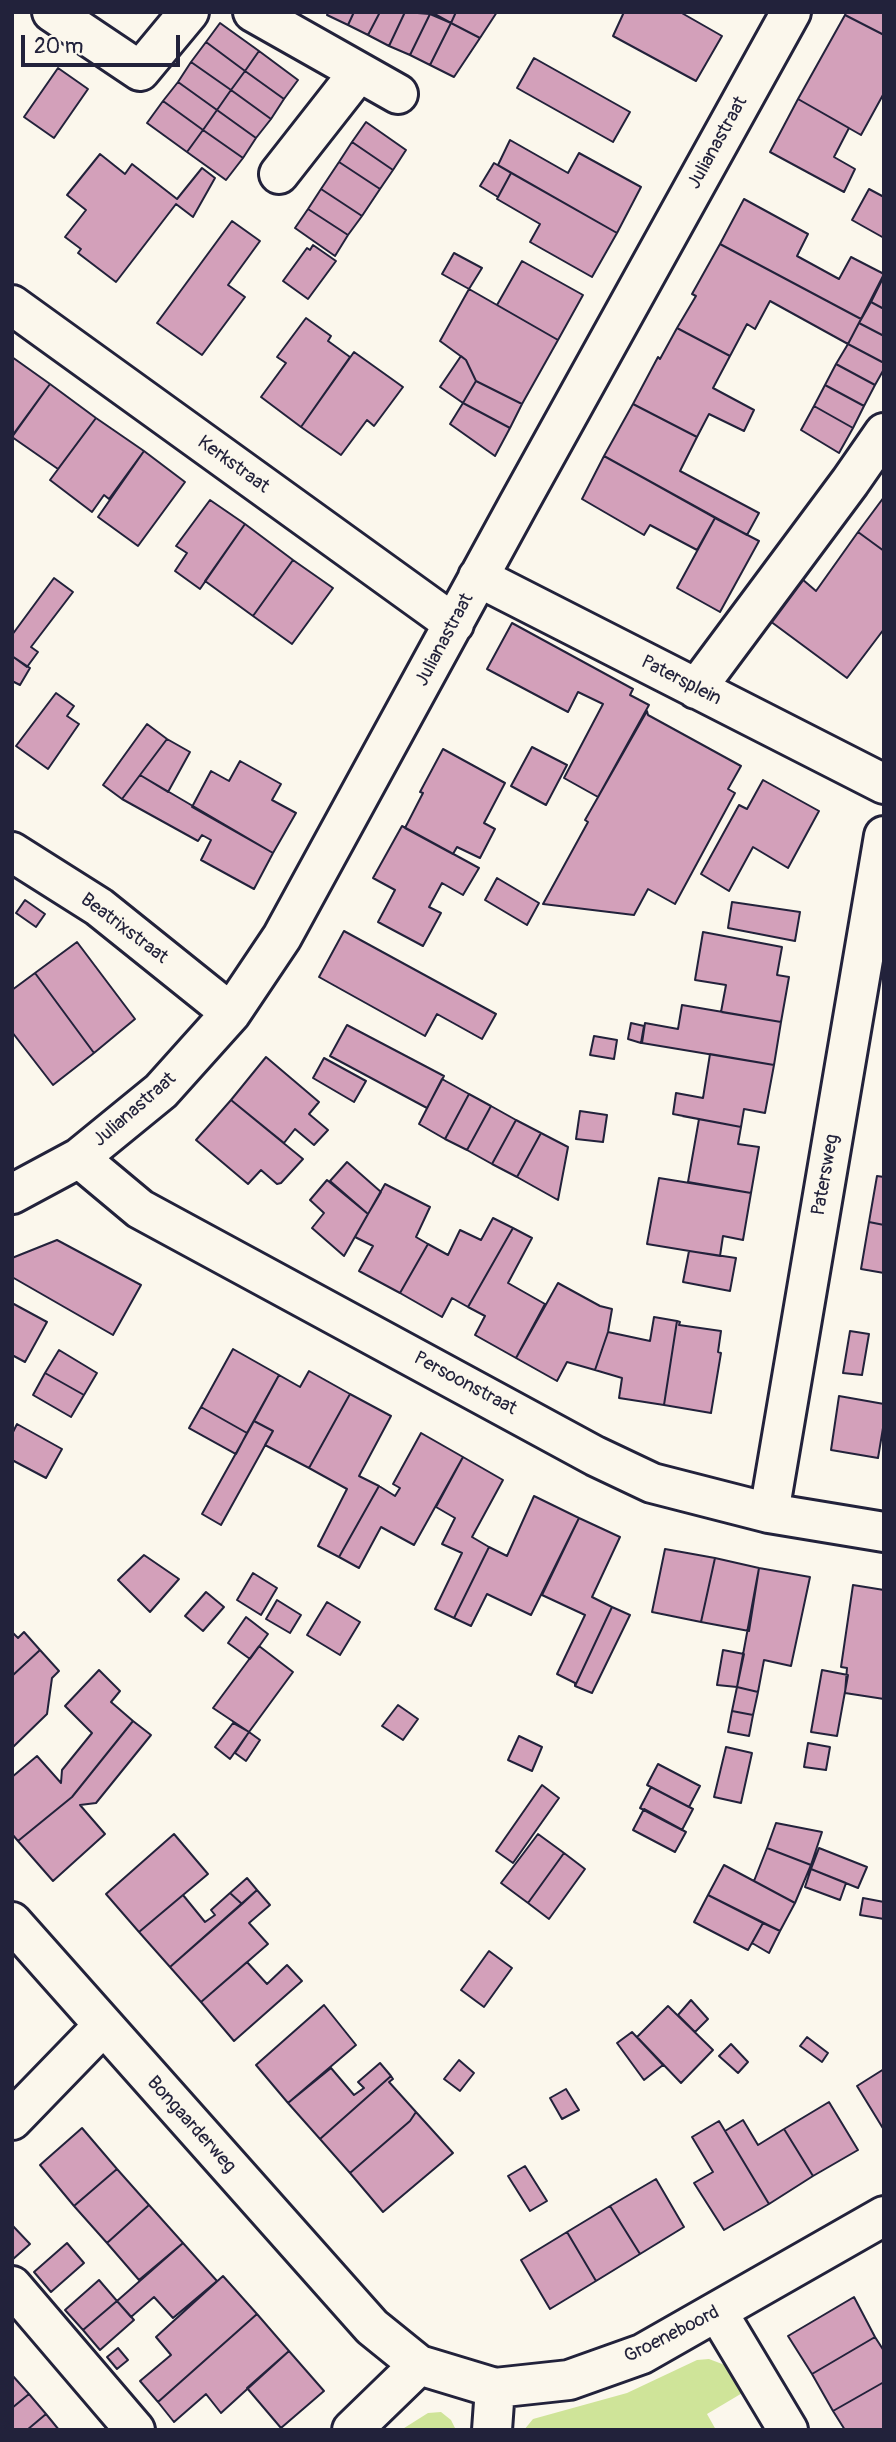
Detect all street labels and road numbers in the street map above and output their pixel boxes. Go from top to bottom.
street label: Julianastraat [683,93,753,193]
street label: Kerkstraat [193,431,273,499]
street label: Julianastraat [411,590,479,690]
street label: Patersplein [637,651,725,711]
street label: Beatrixstraat [76,889,172,969]
street label: Julianastraat [89,1068,181,1152]
street label: Patersweg [808,1133,844,1217]
street label: Persoonstraat [410,1347,520,1421]
street label: Bongaarderweg [142,2072,240,2178]
street label: Groeneboord [621,2301,723,2369]

